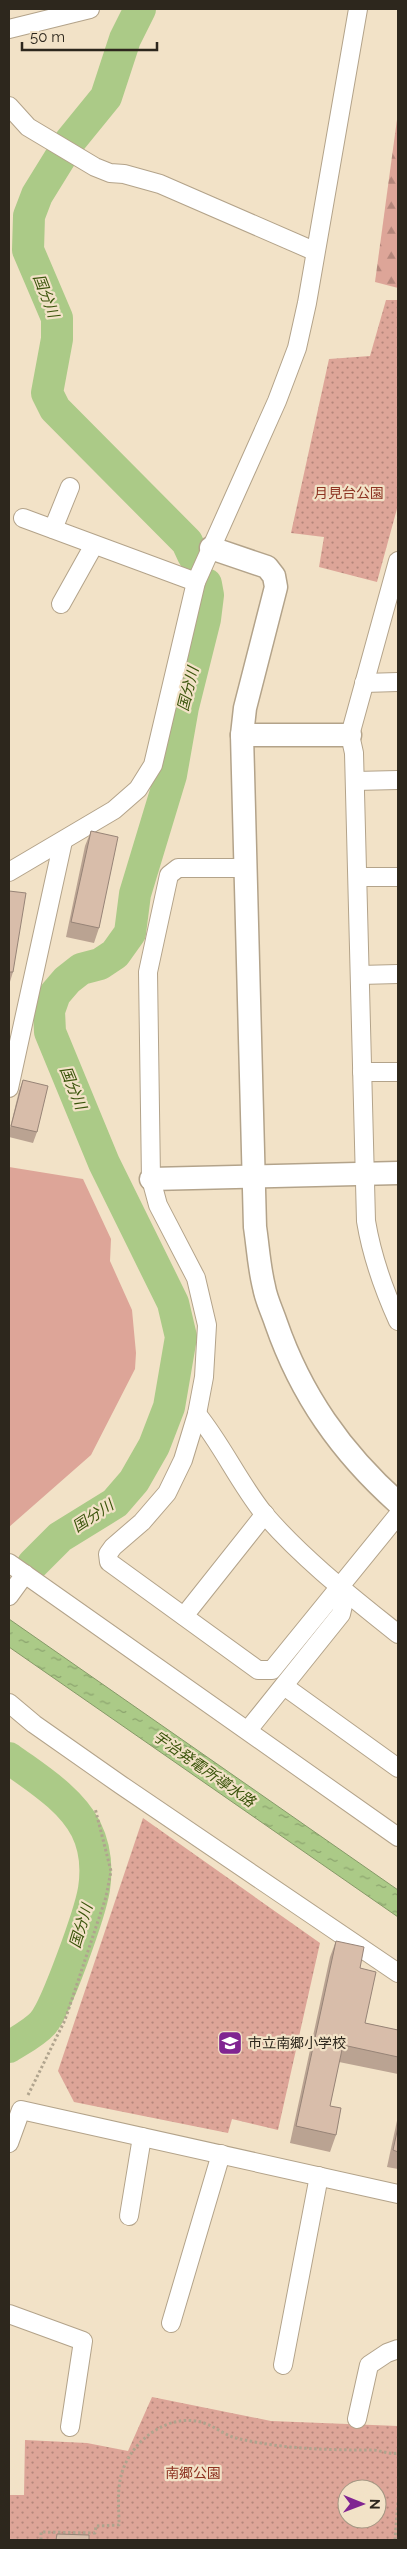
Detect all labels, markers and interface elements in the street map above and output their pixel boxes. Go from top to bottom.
scale bar [22,20,158,52]
text: 50 m [30,28,65,46]
water label: 国分川 [30,272,63,322]
park label: 月見台公園 [314,485,384,501]
water label: 国分川 [174,663,203,713]
water label: 国分川 [56,1064,91,1114]
water label: 国分川 [69,1495,118,1536]
water label: 宇治発電所導水路 [150,1727,260,1812]
water label: 国分川 [66,1900,97,1950]
school or university icon: 市立南郷小学校 [217,2030,243,2056]
place label: 市立南郷小学校 [248,2035,346,2051]
park label: 南郷公園 [165,2465,221,2481]
north arrow [337,2479,387,2529]
text: N [367,2499,383,2510]

